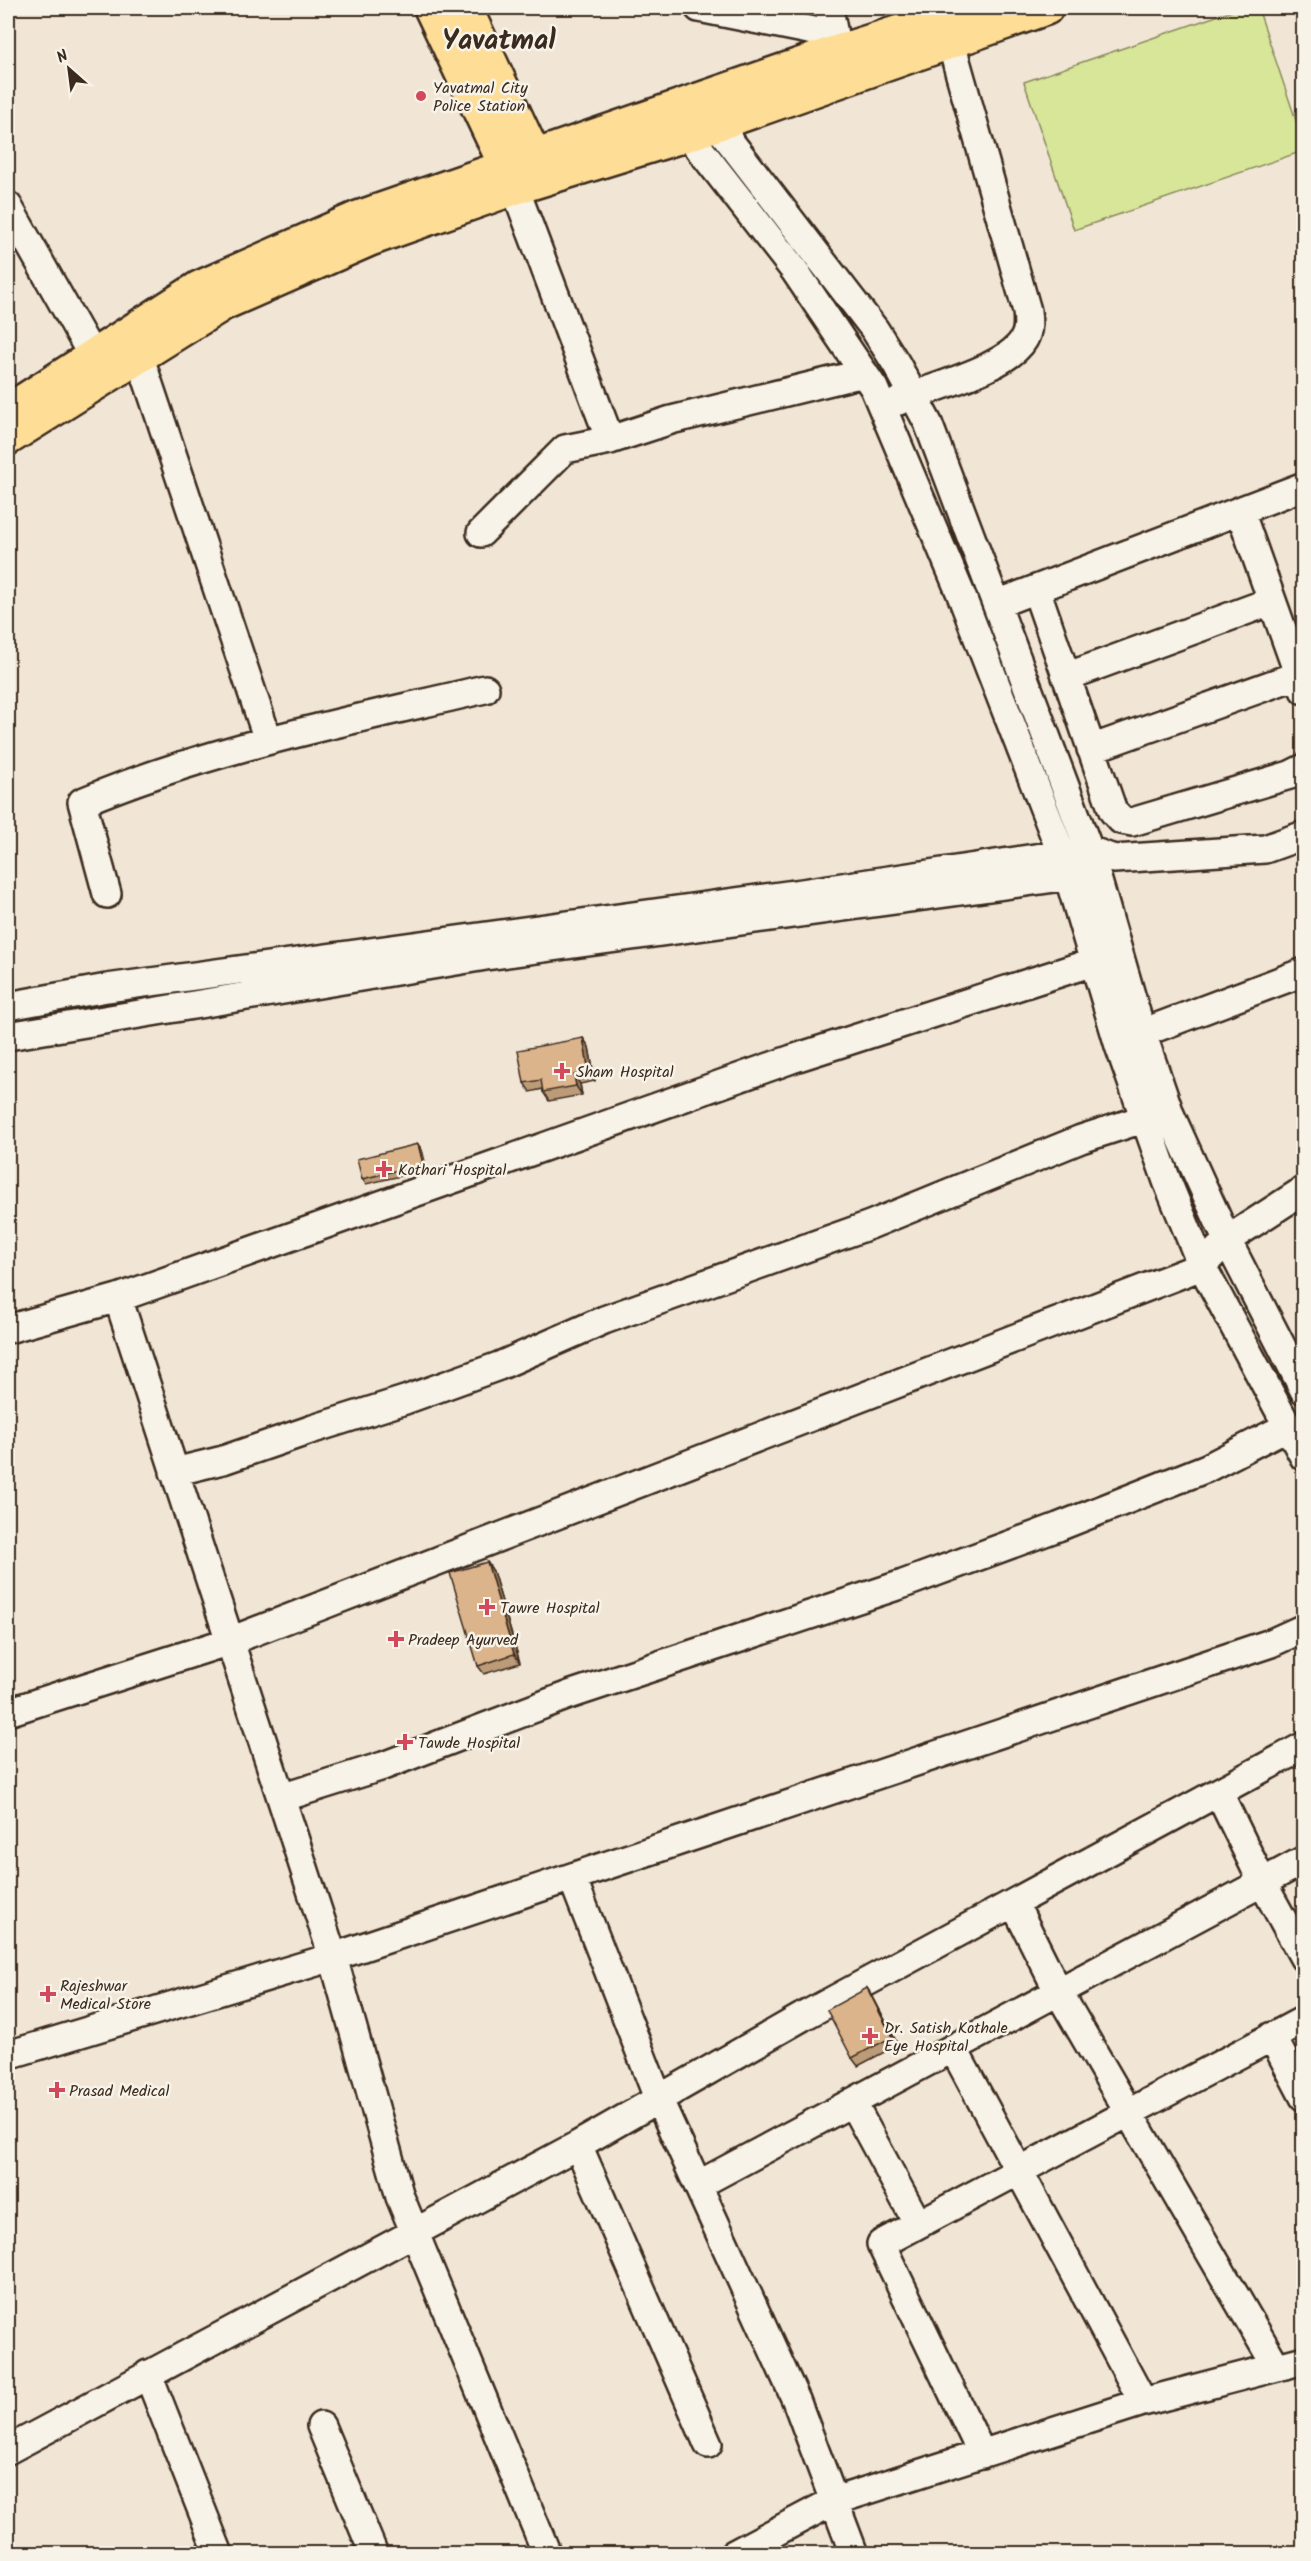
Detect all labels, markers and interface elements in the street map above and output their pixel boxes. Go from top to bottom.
district label: Yavatmal [442,19,556,64]
north arrow [39,39,99,99]
text: N [52,44,73,70]
place label: Yavatmal City Police Station [433,76,528,119]
marker: Yavatmal City Police Station [414,89,428,103]
place label: Sham Hospital [576,1060,674,1085]
marker: Sham Hospital [553,1062,571,1080]
place label: Kothari Hospital [398,1158,506,1183]
marker: Kothari Hospital [375,1160,393,1178]
place label: Tawre Hospital [500,1596,600,1621]
marker: Tawre Hospital [478,1598,496,1616]
place label: Pradeep Ayurved [408,1628,519,1653]
marker: Pradeep Ayurved [389,1632,403,1646]
place label: Tawde Hospital [418,1731,520,1756]
marker: Tawde Hospital [396,1733,414,1751]
place label: Rajeshwar Medical Store [60,1974,151,2017]
marker: Rajeshwar Medical Store [41,1987,55,2001]
place label: Dr. Satish Kothale Eye Hospital [884,2016,1008,2059]
marker: Dr. Satish Kothale Eye Hospital [861,2027,879,2045]
place label: Prasad Medical [69,2079,169,2104]
marker: Prasad Medical [50,2083,64,2097]

